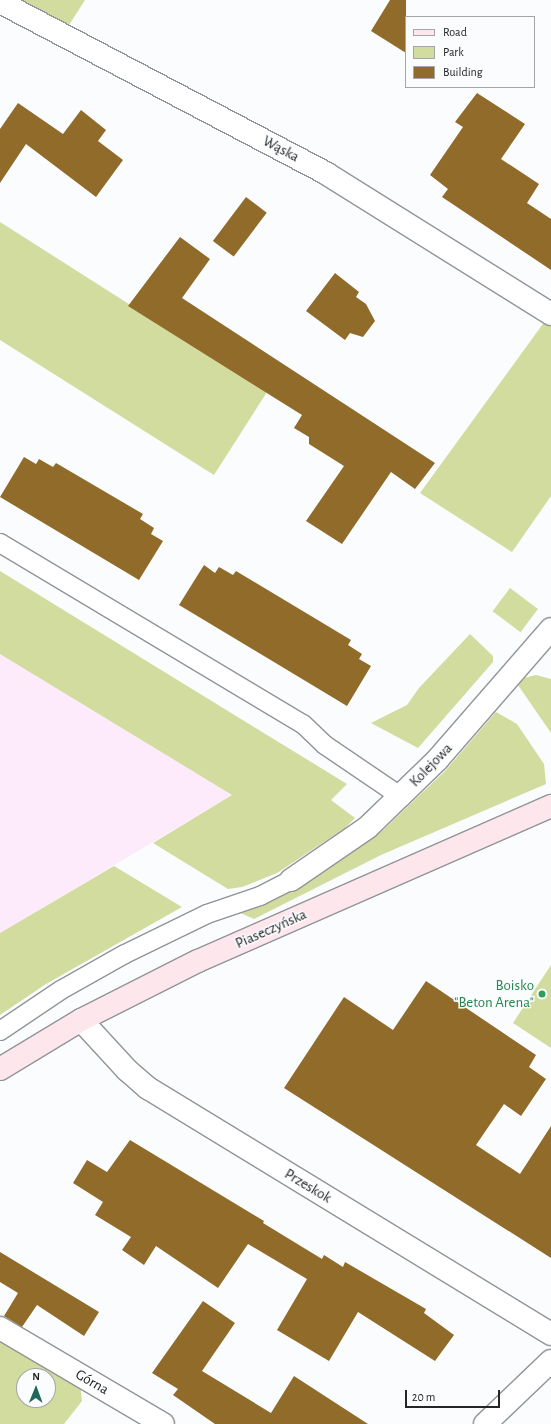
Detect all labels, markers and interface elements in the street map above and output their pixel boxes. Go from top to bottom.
legend [405,16,535,88]
text: Road [443,26,467,38]
text: Park [443,46,464,58]
text: Building [443,66,483,78]
street label: Wąska [260,132,302,166]
street label: Kolejowa [406,739,456,791]
street label: Piaseczyńska [233,905,309,953]
place label: Boisko "Beton Arena" [454,976,534,1011]
marker: Boisko "Beton Arena" [537,989,547,999]
street label: Przeskok [281,1165,335,1207]
street label: Górna [72,1365,112,1399]
north arrow [16,1368,56,1408]
text: N [32,1371,40,1382]
scale bar [407,1382,502,1408]
text: 20 m [412,1391,435,1403]

